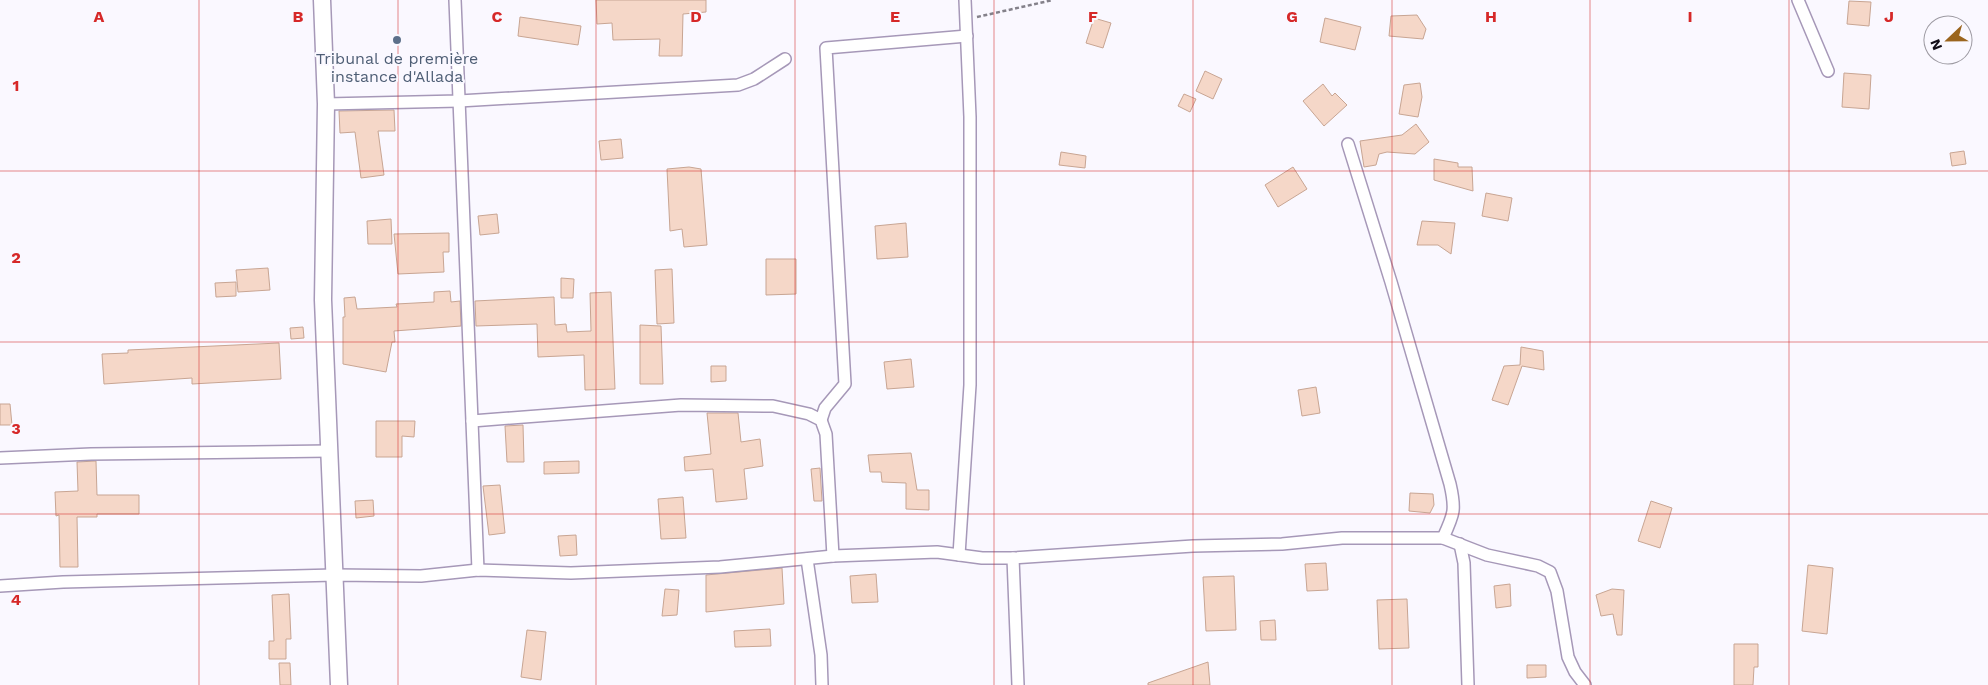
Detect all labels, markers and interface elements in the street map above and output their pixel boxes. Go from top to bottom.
text: A [94,7,105,26]
text: B [293,7,304,26]
text: C [492,7,503,26]
text: D [690,7,702,26]
text: E [890,7,900,26]
text: F [1088,7,1098,26]
text: G [1286,7,1298,26]
text: H [1485,7,1497,26]
text: I [1687,7,1693,26]
text: J [1884,7,1894,26]
north arrow [1923,15,1973,65]
marker: Tribunal de première instance d'Allada [391,34,403,46]
text: N [1927,37,1945,53]
place label: Tribunal de première instance d'Allada [316,49,478,86]
text: 1 [13,76,19,95]
text: 2 [11,248,21,267]
text: 3 [11,419,21,438]
text: 4 [11,590,21,609]

